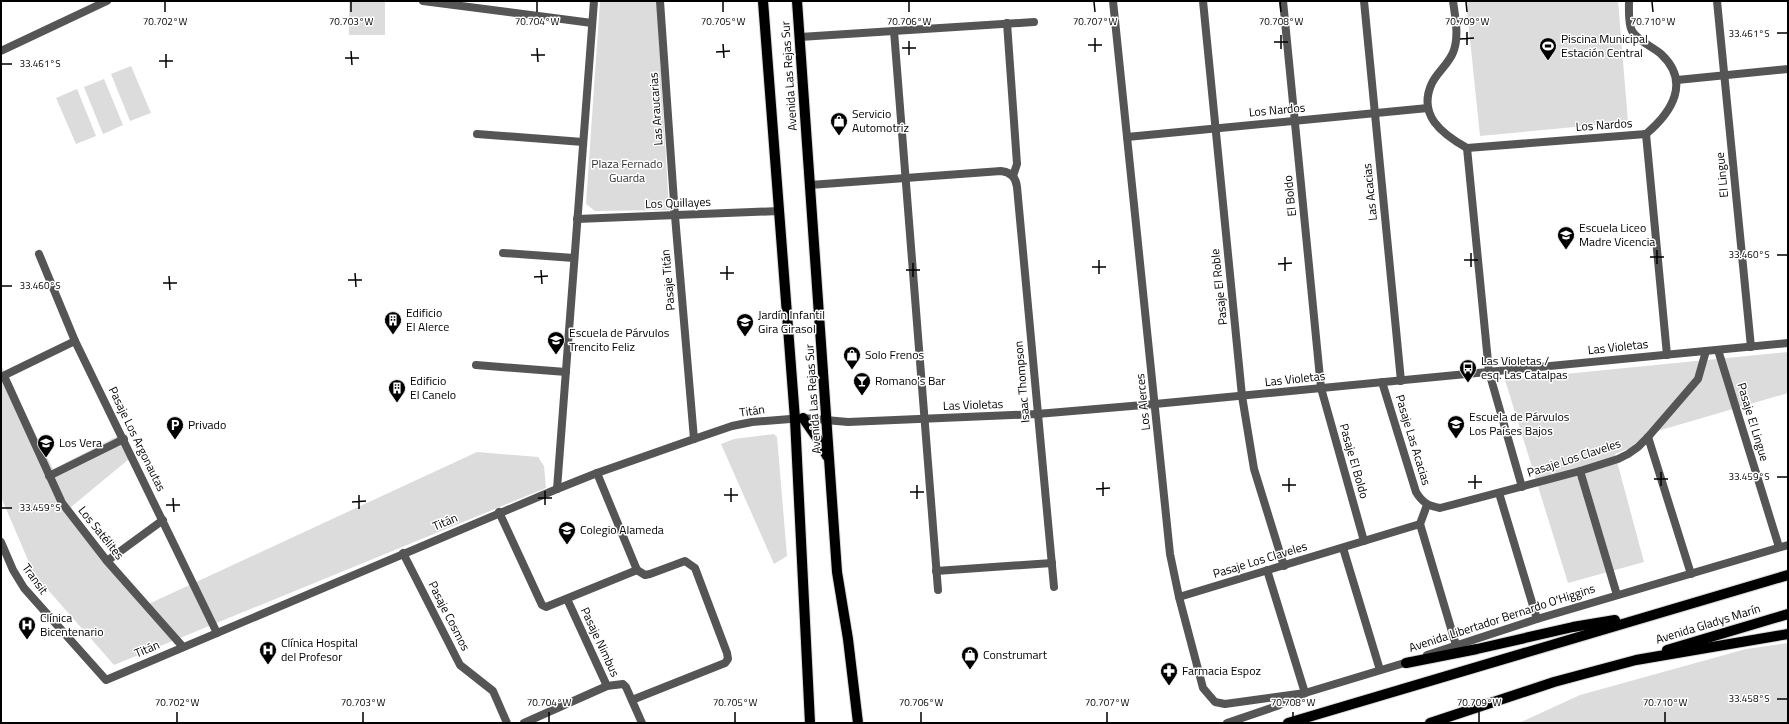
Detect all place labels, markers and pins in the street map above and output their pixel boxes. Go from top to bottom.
place label: Piscina Municipal Estación Central [1561,29,1648,62]
sports icon: Piscina Municipal Estación Central [1538,36,1558,61]
place label: Servicio Automotriz [852,104,909,137]
shop icon: Servicio Automotriz [829,111,849,136]
place label: Escuela Liceo Madre Vicencia [1579,218,1655,251]
school or university icon: Escuela Liceo Madre Vicencia [1556,225,1576,250]
place label: Edificio El Alerce [406,303,449,336]
place label: Jardín Infantil Gira Girasol [758,305,825,338]
building icon: Edificio El Alerce [383,310,403,335]
school or university icon: Jardín Infantil Gira Girasol [735,312,755,337]
place label: Escuela de Párvulos Trencito Feliz [569,323,670,356]
school or university icon: Escuela de Párvulos Trencito Feliz [546,330,566,355]
shop icon: Solo Frenos [842,345,862,370]
place label: Solo Frenos [865,345,925,364]
place label: Las Violetas / esq. Las Catalpas [1481,351,1568,384]
bus stop icon: Las Violetas / esq. Las Catalpas [1458,358,1478,383]
place label: Edificio El Canelo [410,371,456,404]
bar icon: Romano's Bar [852,371,872,396]
place label: Romano's Bar [875,371,945,390]
building icon: Edificio El Canelo [387,378,407,403]
place label: Escuela de Párvulos Los Países Bajos [1469,407,1570,440]
school or university icon: Escuela de Párvulos Los Países Bajos [1446,414,1466,439]
parking icon: Privado [165,415,185,440]
place label: Privado [188,415,226,434]
school or university icon: Los Vera [36,433,56,458]
place label: Los Vera [59,433,102,452]
school or university icon: Colegio Alameda [557,520,577,545]
place label: Colegio Alameda [580,520,664,539]
place label: Clínica Bicentenario [40,608,104,641]
hospital icon: Clínica Bicentenario [17,615,37,640]
place label: Clínica Hospital del Profesor [281,633,358,666]
hospital icon: Clínica Hospital del Profesor [258,640,278,665]
shop icon: Construmart [960,645,980,670]
place label: Construmart [983,645,1048,664]
pharmacy icon: Farmacia Espoz [1159,661,1179,686]
place label: Farmacia Espoz [1182,661,1261,680]

